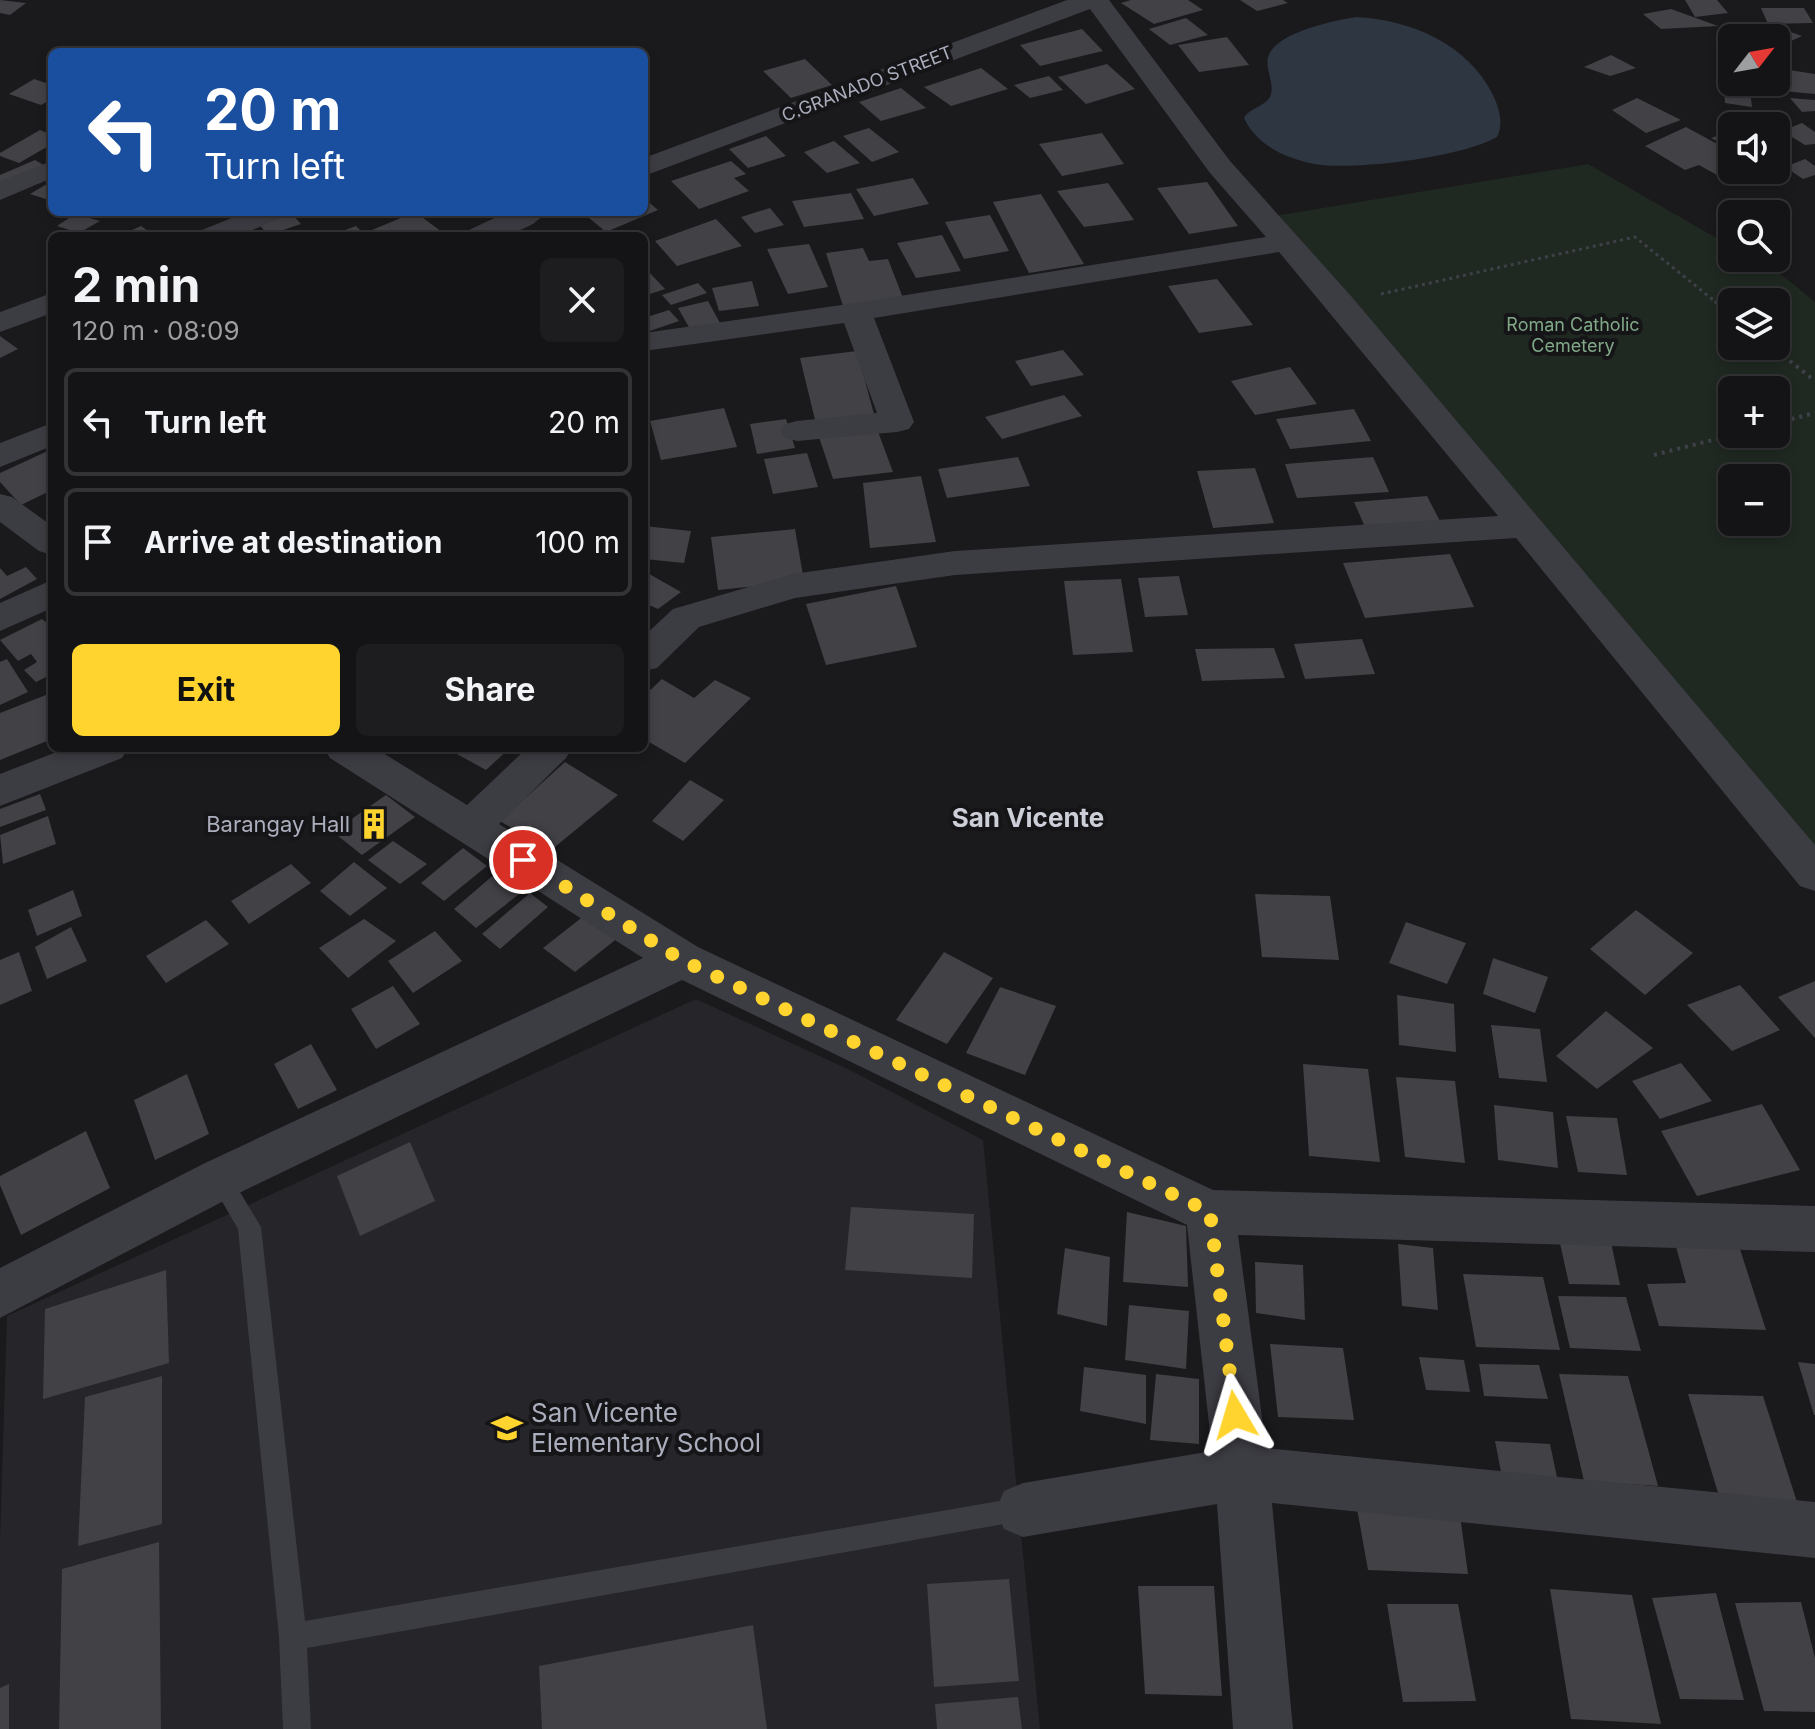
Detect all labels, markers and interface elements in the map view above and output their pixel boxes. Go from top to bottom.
north arrow [1718,24,1790,96]
map controls [1718,24,1790,536]
street label: C.GRANADO STREET [779,41,955,126]
text: 20 m [204,76,341,144]
icon: left [72,80,176,184]
button: sound [1718,112,1790,184]
text: Turn left [204,144,345,188]
button: search [1718,200,1790,272]
text: 2 min [72,255,200,314]
button: close [540,258,624,342]
button: layers [1718,288,1790,360]
park label: Roman Catholic Cemetery [1506,314,1640,356]
text: 120 m · 08:09 [72,315,240,346]
button: + [1718,376,1790,448]
icon: left [76,400,120,444]
text: Turn left [144,404,266,440]
text: 20 m [548,404,620,440]
button: − [1718,464,1790,536]
icon: arrive [76,520,120,564]
text: Arrive at destination [144,524,442,560]
text: 100 m [535,524,620,560]
button: Exit [72,644,340,736]
button: Share [356,644,624,736]
district label: San Vicente [952,802,1104,833]
building icon: Barangay Hall [357,807,391,841]
place label: Barangay Hall [206,811,350,837]
pin [489,826,557,894]
icon: arrive [501,838,545,882]
position arrow [1193,1373,1277,1457]
place label: San Vicente Elementary School [531,1397,761,1458]
school or university icon: San Vicente Elementary School [490,1411,524,1445]

